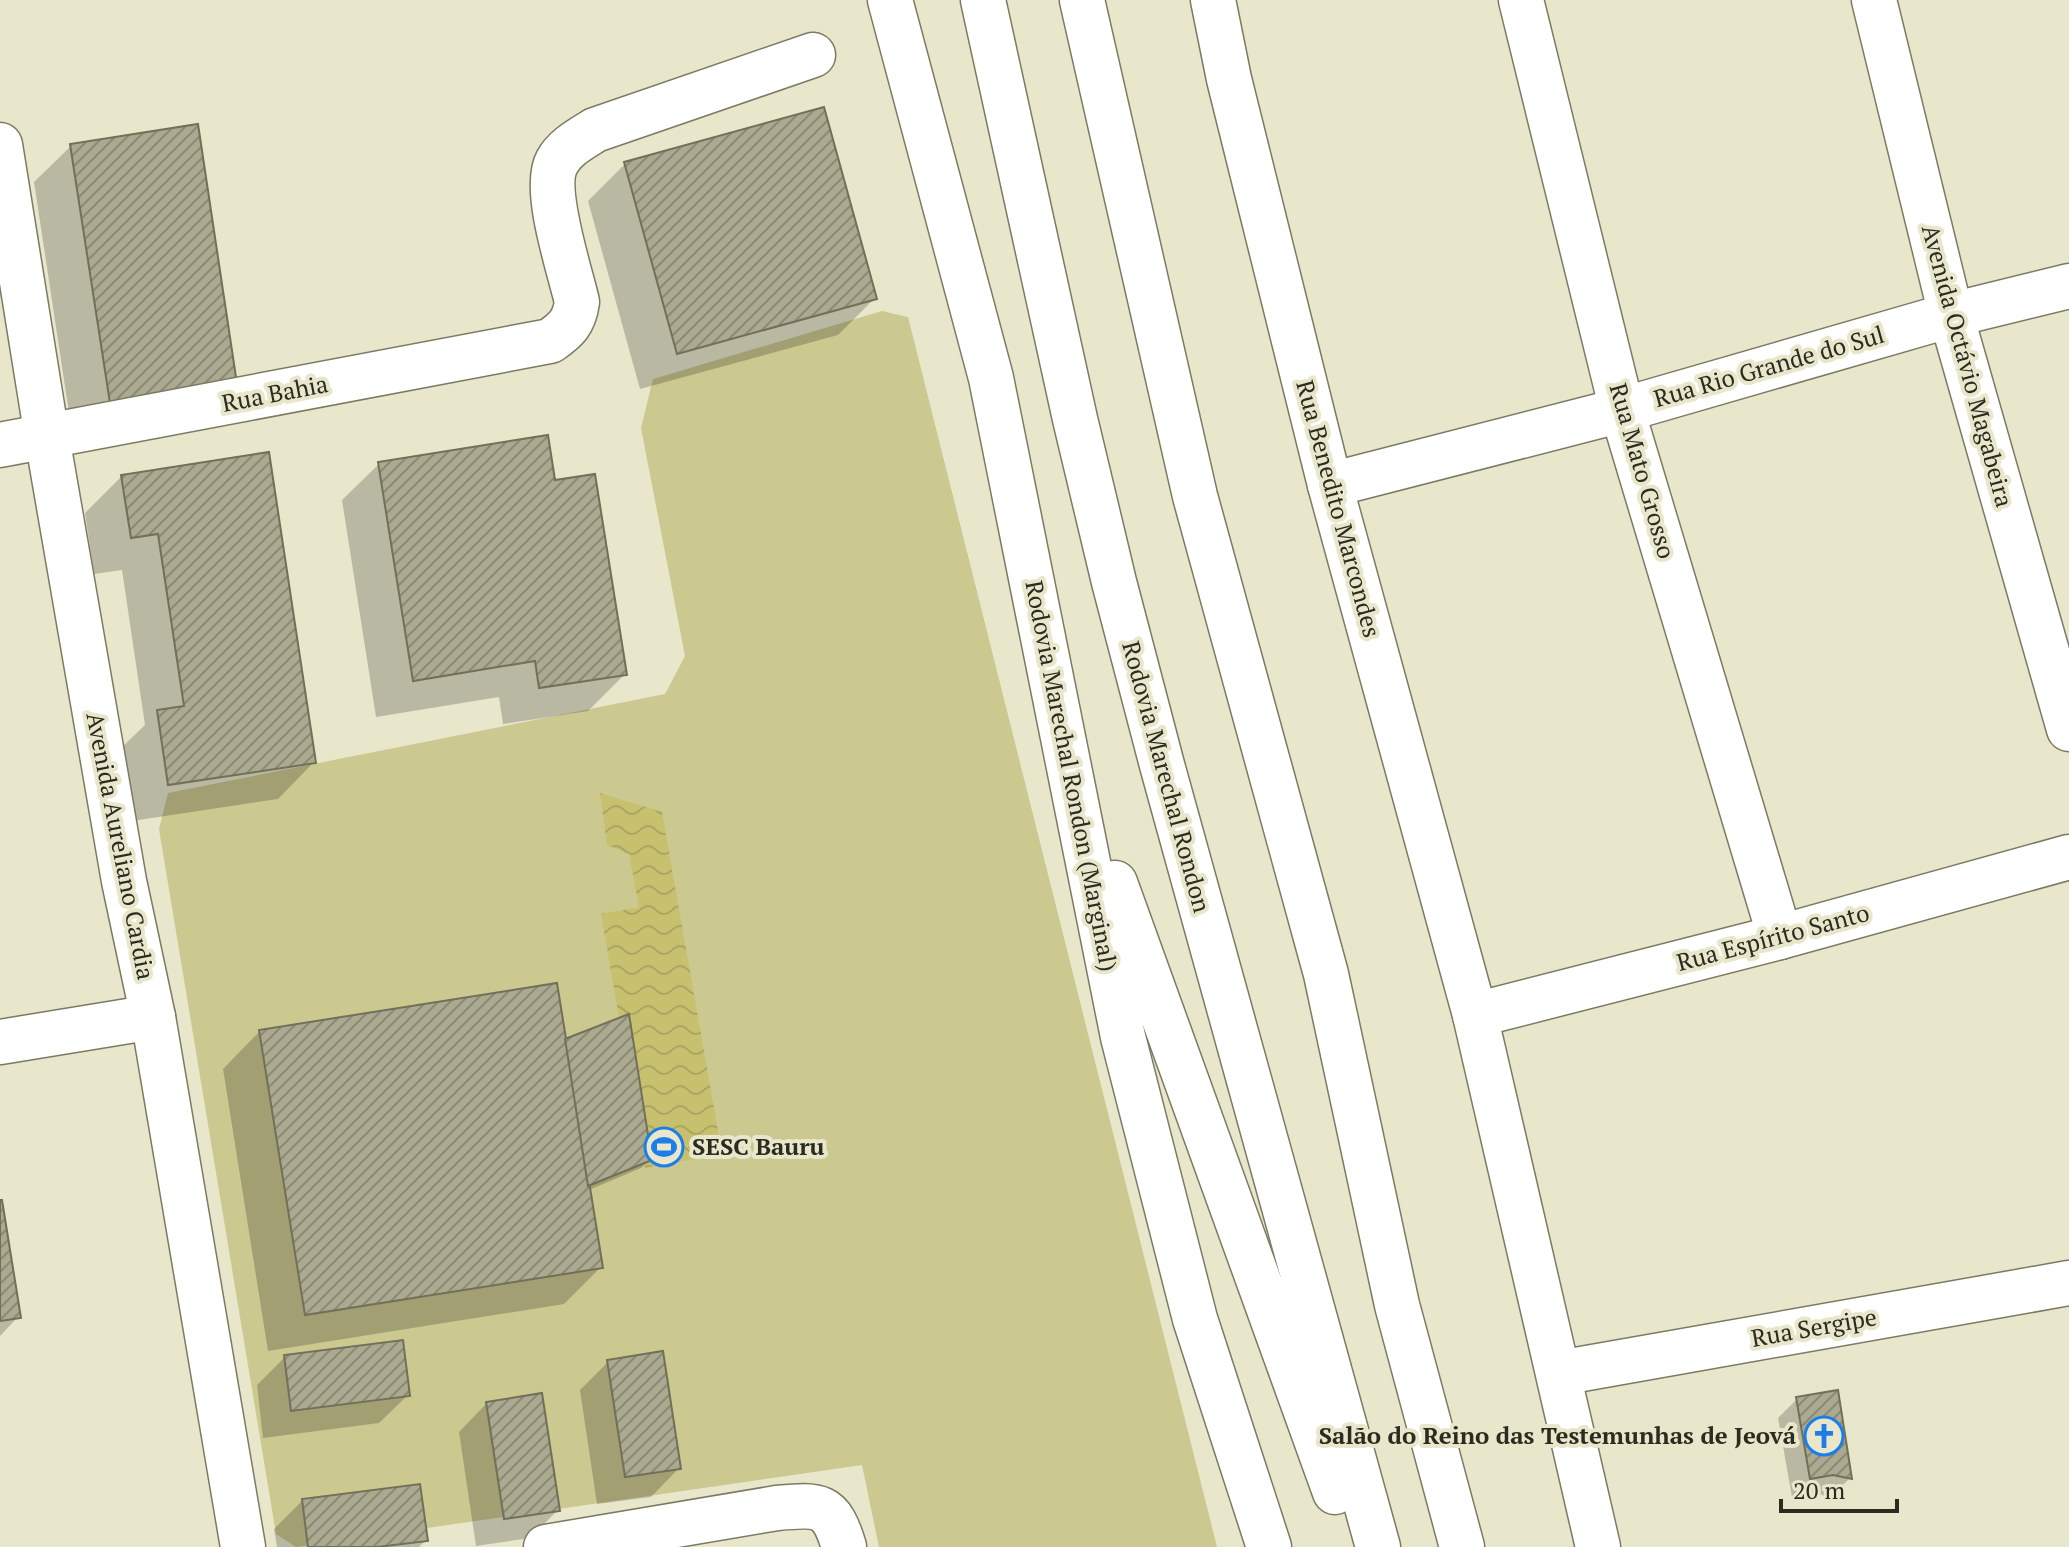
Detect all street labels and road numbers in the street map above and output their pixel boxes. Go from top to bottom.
street label: Avenida Octávio Magabeira [1915,221,2021,510]
street label: Rua Rio Grande do Sul [1650,318,1888,414]
street label: Rua Bahia [219,367,331,419]
street label: Rua Benedito Marcondes [1289,377,1389,641]
street label: Rua Mato Grosso [1603,379,1683,562]
street label: Rodovia Marechal Rondon (Marginal) [1018,578,1126,974]
street label: Rodovia Marechal Rondon [1115,638,1219,916]
street label: Avenida Aureliano Cardia [79,709,163,982]
street label: Rua Espírito Santo [1673,896,1873,978]
street label: Rua Sergipe [1749,1300,1879,1354]

